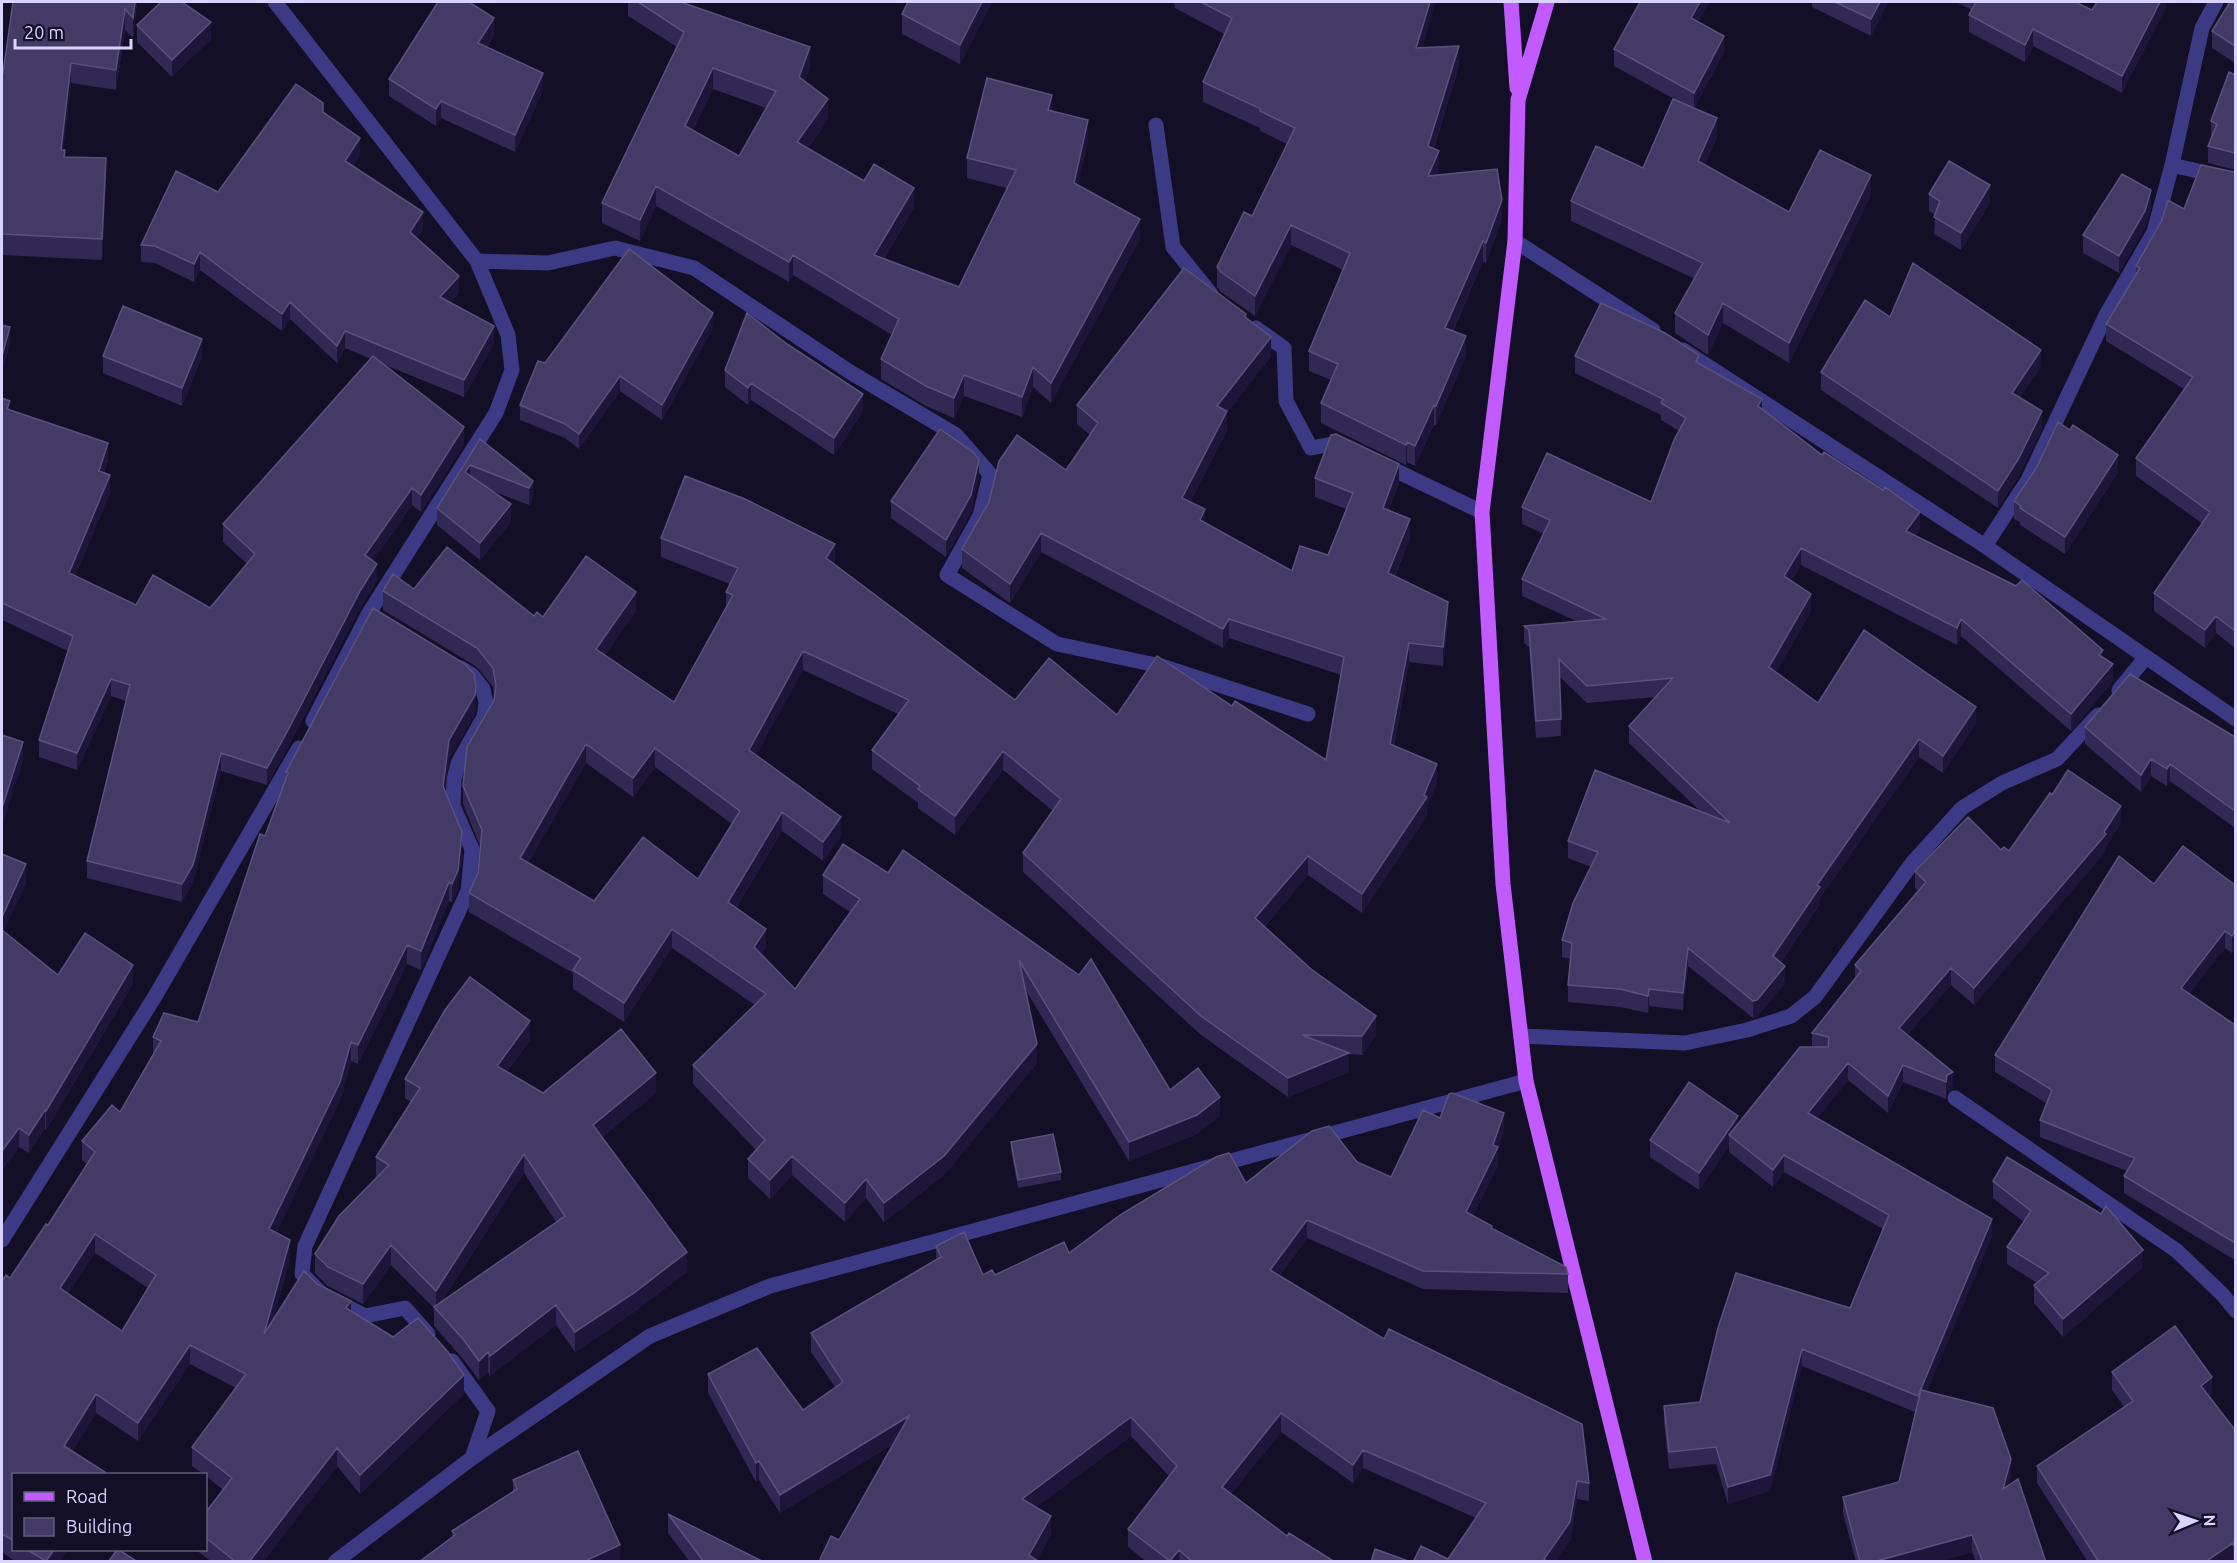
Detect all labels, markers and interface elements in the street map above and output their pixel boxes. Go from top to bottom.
scale bar [15,12,130,50]
text: 20 m [24,22,64,42]
legend [12,1473,207,1551]
text: Road [66,1486,108,1506]
north arrow [2165,1491,2225,1551]
text: N [2201,1514,2219,1527]
text: Building [66,1516,132,1536]

